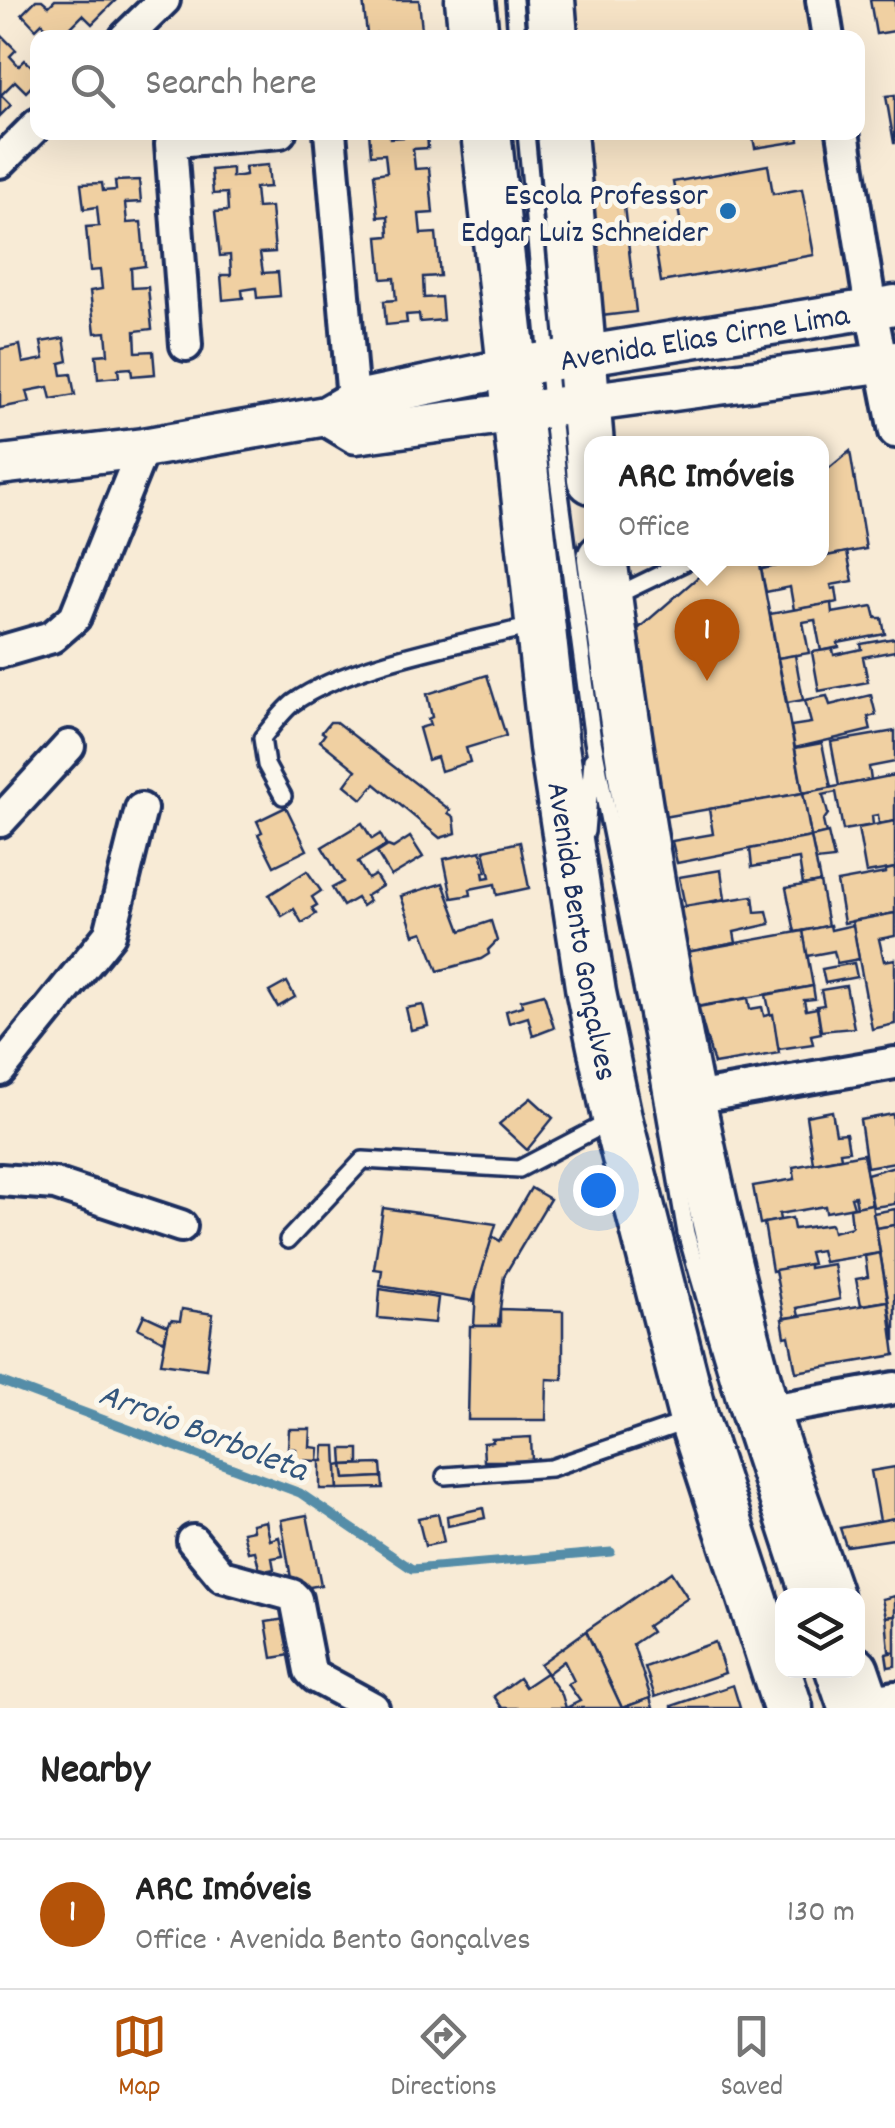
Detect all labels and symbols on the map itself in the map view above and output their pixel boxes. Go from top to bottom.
place label: Escola Professor Edgar Luiz Schneider [461,175,708,258]
marker: Escola Professor Edgar Luiz Schneider [717,200,739,222]
street label: Avenida Elias Cirne Lima [557,295,854,387]
pin: 1 [674,598,740,681]
street label: Avenida Bento Gonçalves [532,779,627,1085]
your location [573,1165,624,1216]
water label: Arroio Borboleta [91,1372,315,1498]

